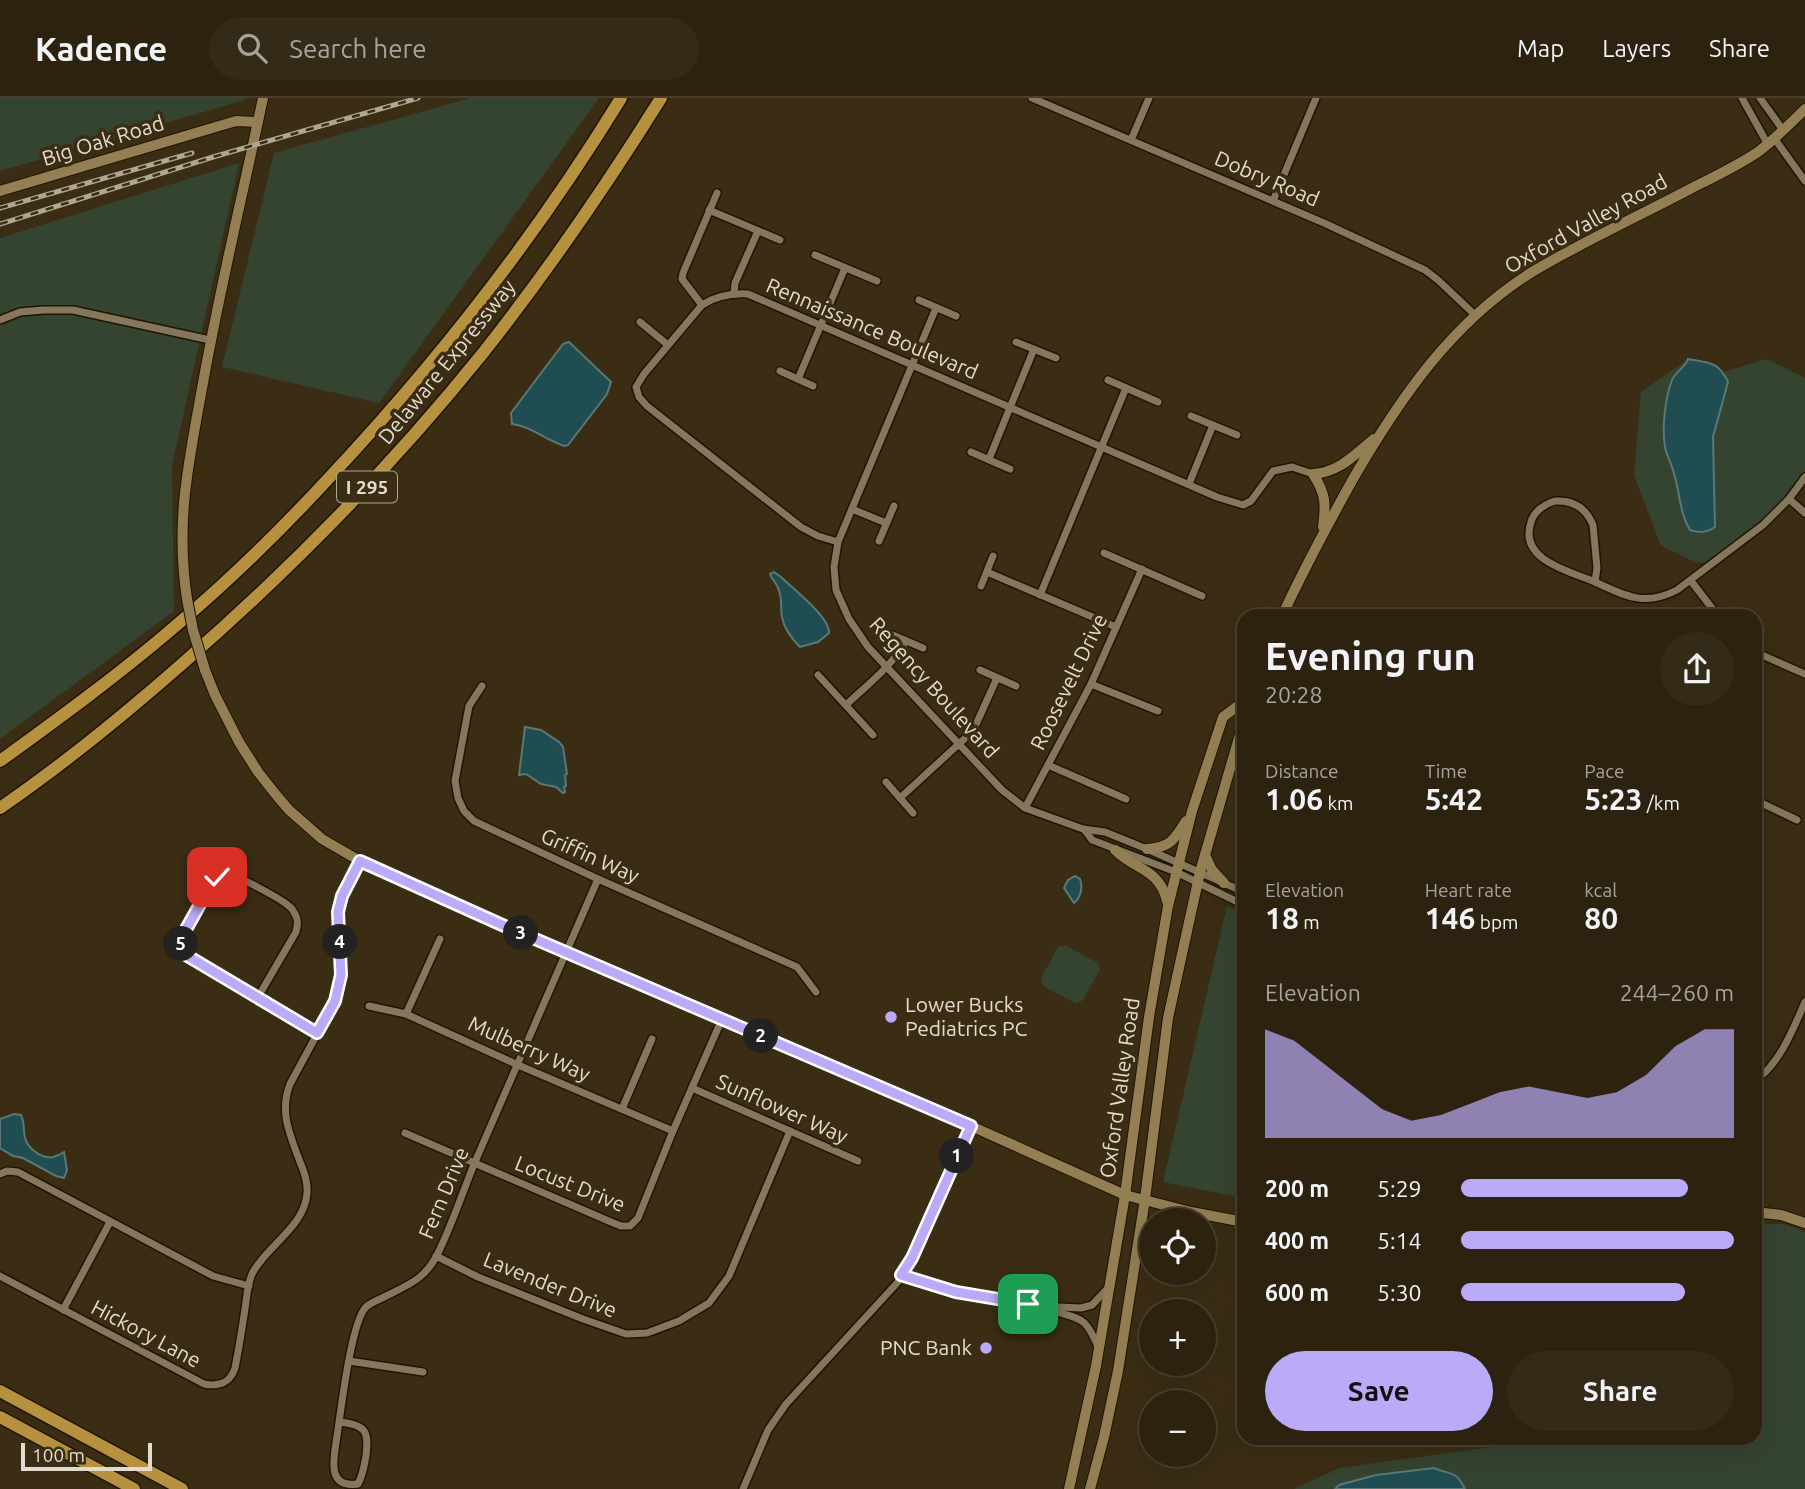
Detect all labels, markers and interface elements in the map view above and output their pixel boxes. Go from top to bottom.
search box [209,17,699,80]
icon: search [233,29,271,67]
text: Kadence [35,30,167,67]
text: Search here [289,34,427,63]
text: Map [1517,35,1564,62]
text: Layers [1602,35,1671,62]
text: Share [1709,35,1770,62]
street label: Big Oak Road [39,110,167,170]
street label: Dobry Road [1212,145,1323,211]
street label: Oxford Valley Road [1500,169,1671,278]
street label: Rennaissance Boulevard [763,273,982,384]
street label: Delaware Expressway [373,275,520,448]
road number: I 295 [337,472,397,502]
street label: Roosevelt Drive [1025,610,1111,753]
street label: Regency Boulevard [865,612,1004,763]
button: share [1660,632,1734,706]
text: Evening run [1265,635,1476,677]
text: 20:28 [1265,682,1323,707]
text: Distance [1265,760,1339,782]
text: Time [1425,760,1467,782]
text: Pace [1584,760,1625,782]
text: 1.06 [1265,782,1323,816]
text: 5:42 [1425,782,1483,816]
text: 5:23 [1584,782,1642,816]
text: km [1323,792,1353,814]
text: /km [1642,792,1680,814]
street label: Griffin Way [538,823,643,887]
pin [187,847,247,907]
icon: check [198,858,236,896]
text: Elevation [1265,879,1344,901]
text: Heart rate [1425,879,1512,901]
text: kcal [1584,879,1617,901]
text: 18 [1265,901,1299,935]
text: 146 [1425,901,1475,935]
text: 80 [1584,901,1618,935]
text: m [1299,911,1320,933]
text: bpm [1475,911,1518,933]
pin: 3 [504,916,538,950]
text: 3 [515,921,526,943]
pin: 4 [322,924,358,960]
pin: 5 [164,926,198,962]
text: 4 [334,930,345,952]
text: 5 [175,932,186,954]
text: Elevation [1265,980,1361,1005]
text: 244–260 m [1620,980,1734,1005]
place label: Lower Bucks Pediatrics PC [905,992,1027,1040]
street label: Oxford Valley Road [1094,996,1144,1180]
marker: Lower Bucks Pediatrics PC [883,1009,899,1025]
street label: Mulberry Way [465,1011,594,1086]
pin: 2 [744,1018,778,1054]
text: 2 [755,1024,766,1046]
street label: Sunflower Way [713,1068,852,1148]
pin: 1 [940,1138,974,1174]
street label: Fern Drive [413,1143,473,1242]
text: 1 [951,1144,962,1166]
street label: Locust Drive [512,1150,629,1216]
text: 200 m [1265,1176,1329,1201]
text: 5:29 [1377,1176,1422,1201]
map controls [1139,1208,1216,1467]
button: locate [1139,1208,1216,1285]
text: 400 m [1265,1228,1329,1253]
text: 5:14 [1377,1228,1422,1253]
street label: Lavender Drive [480,1246,620,1322]
pin [998,1274,1058,1334]
text: 600 m [1265,1280,1329,1305]
text: 5:30 [1377,1280,1422,1305]
icon: arrive [1009,1285,1047,1323]
street label: Hickory Lane [88,1294,205,1372]
button: + [1139,1299,1216,1376]
place label: PNC Bank [880,1335,972,1359]
marker: PNC Bank [978,1340,994,1356]
button: Save [1265,1351,1493,1431]
button: Share [1507,1351,1734,1431]
button: − [1139,1390,1216,1467]
scale bar [21,1440,152,1472]
text: 100 m [32,1444,85,1466]

